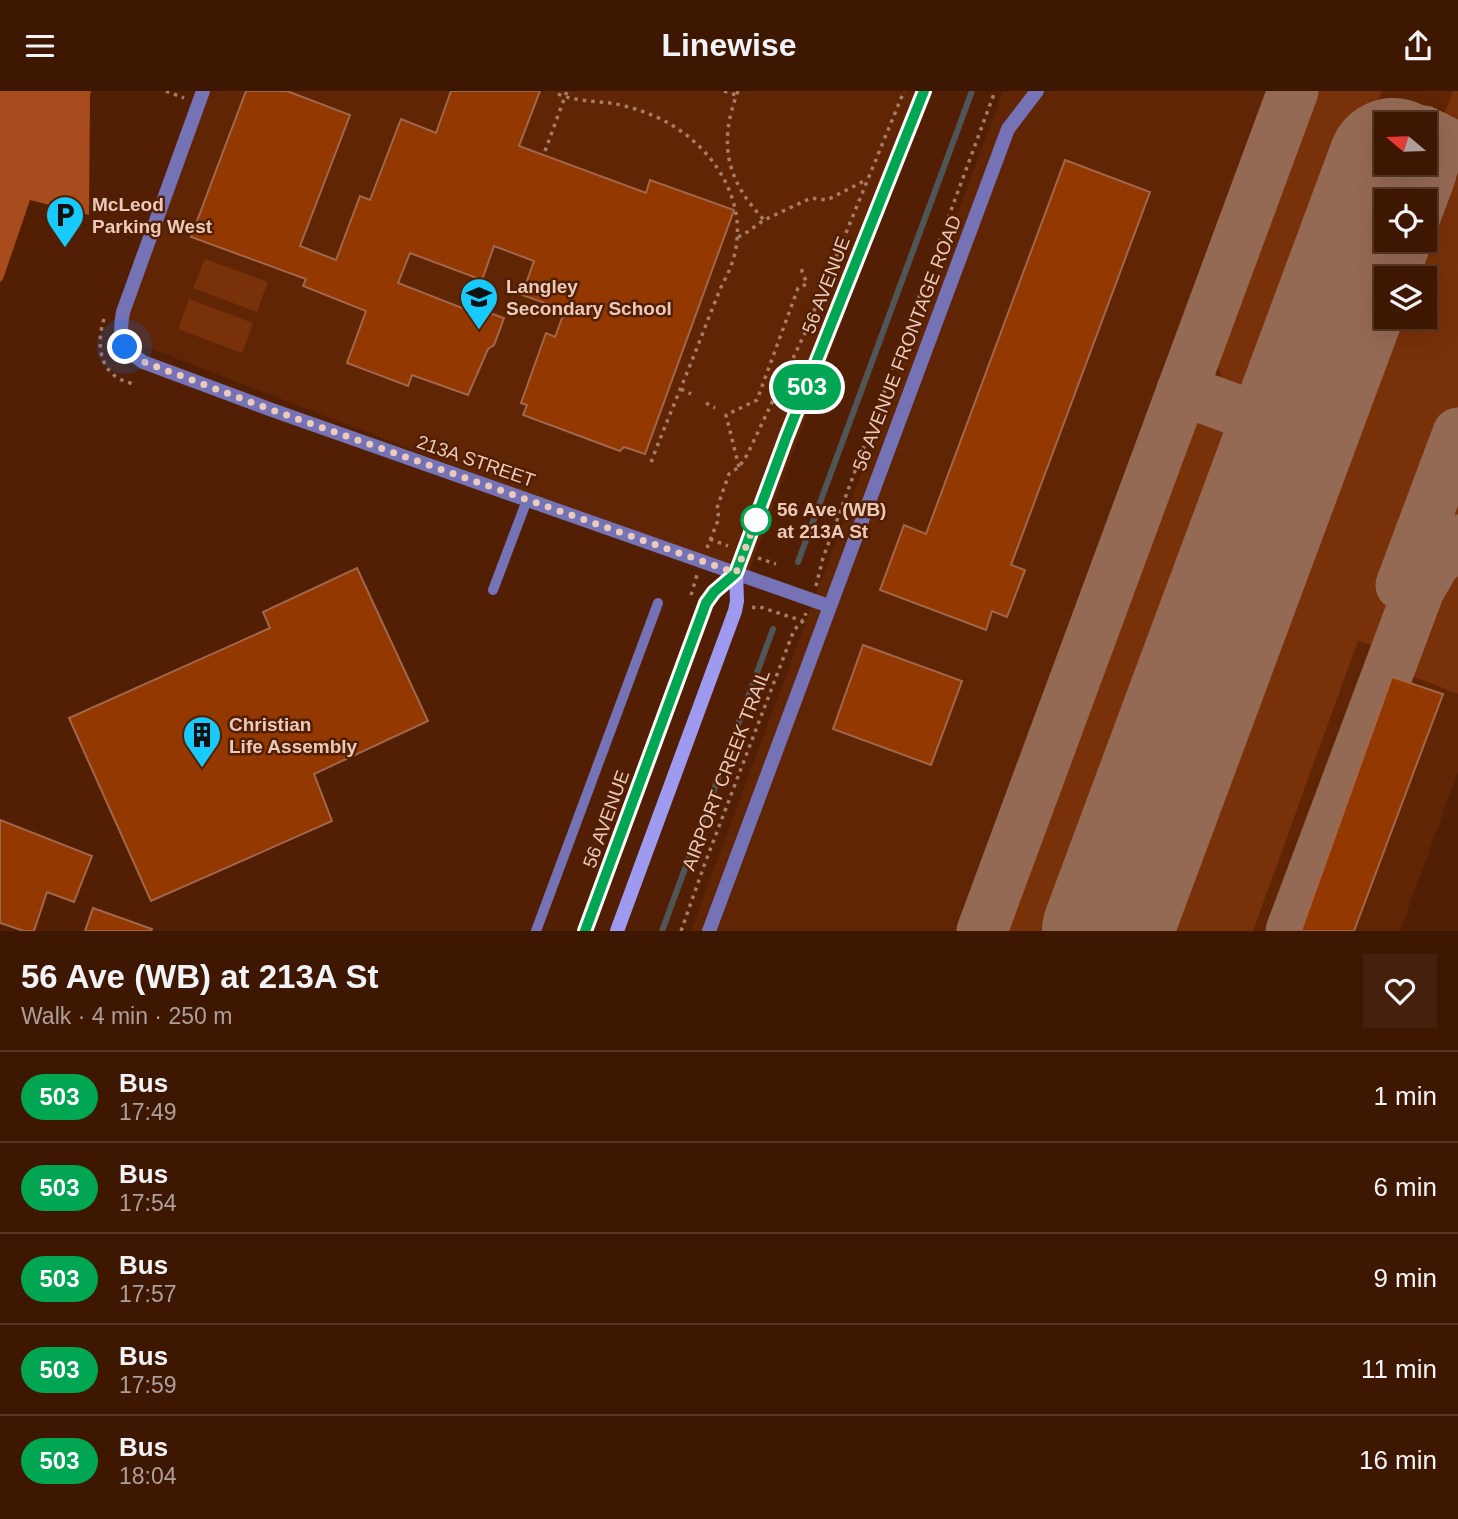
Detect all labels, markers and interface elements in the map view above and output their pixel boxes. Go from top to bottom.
icon: menu [21,27,59,65]
text: Linewise [661,27,797,63]
icon: share [1399,27,1437,65]
north arrow [1374,112,1437,175]
map controls [1374,112,1437,329]
button: locate [1374,189,1437,252]
parking icon: McLeod Parking West [44,194,86,249]
place label: McLeod Parking West [92,194,213,237]
street label: 56 AVENUE FRONTAGE ROAD [849,212,965,474]
street label: 56 AVENUE [798,234,854,336]
button: layers [1374,266,1437,329]
school or university icon: Langley Secondary School [458,276,500,331]
place label: Langley Secondary School [506,276,672,319]
your location [107,329,142,364]
line badge: 503 [767,364,847,410]
text: 503 [787,373,827,400]
street label: 213A STREET [414,431,538,491]
place label: 56 Ave (WB) at 213A St [777,499,886,542]
marker: 56 Ave (WB) at 213A St [741,505,771,535]
street label: AIRPORT CREEK TRAIL [678,667,774,873]
building icon: Christian Life Assembly [181,714,223,769]
place label: Christian Life Assembly [229,714,358,757]
street label: 56 AVENUE [579,767,633,871]
button: heart [1363,954,1437,1028]
text: 56 Ave (WB) at 213A St [21,958,379,995]
text: Walk · 4 min · 250 m [21,1003,232,1029]
text: Bus [119,1068,168,1098]
text: 1 min [1373,1081,1437,1111]
text: 503 [39,1083,80,1110]
text: 17:49 [119,1099,177,1125]
text: Bus [119,1159,168,1189]
text: 6 min [1373,1172,1437,1202]
text: 503 [39,1174,80,1201]
text: 17:54 [119,1190,177,1216]
text: Bus [119,1250,168,1280]
text: 9 min [1373,1263,1437,1293]
text: 503 [39,1265,80,1292]
text: 17:57 [119,1281,177,1307]
text: Bus [119,1341,168,1371]
text: 11 min [1361,1354,1437,1384]
text: 503 [39,1356,80,1383]
text: 17:59 [119,1372,177,1398]
text: Bus [119,1432,168,1462]
text: 16 min [1359,1445,1437,1475]
text: 503 [39,1447,80,1474]
text: 18:04 [119,1463,177,1489]

